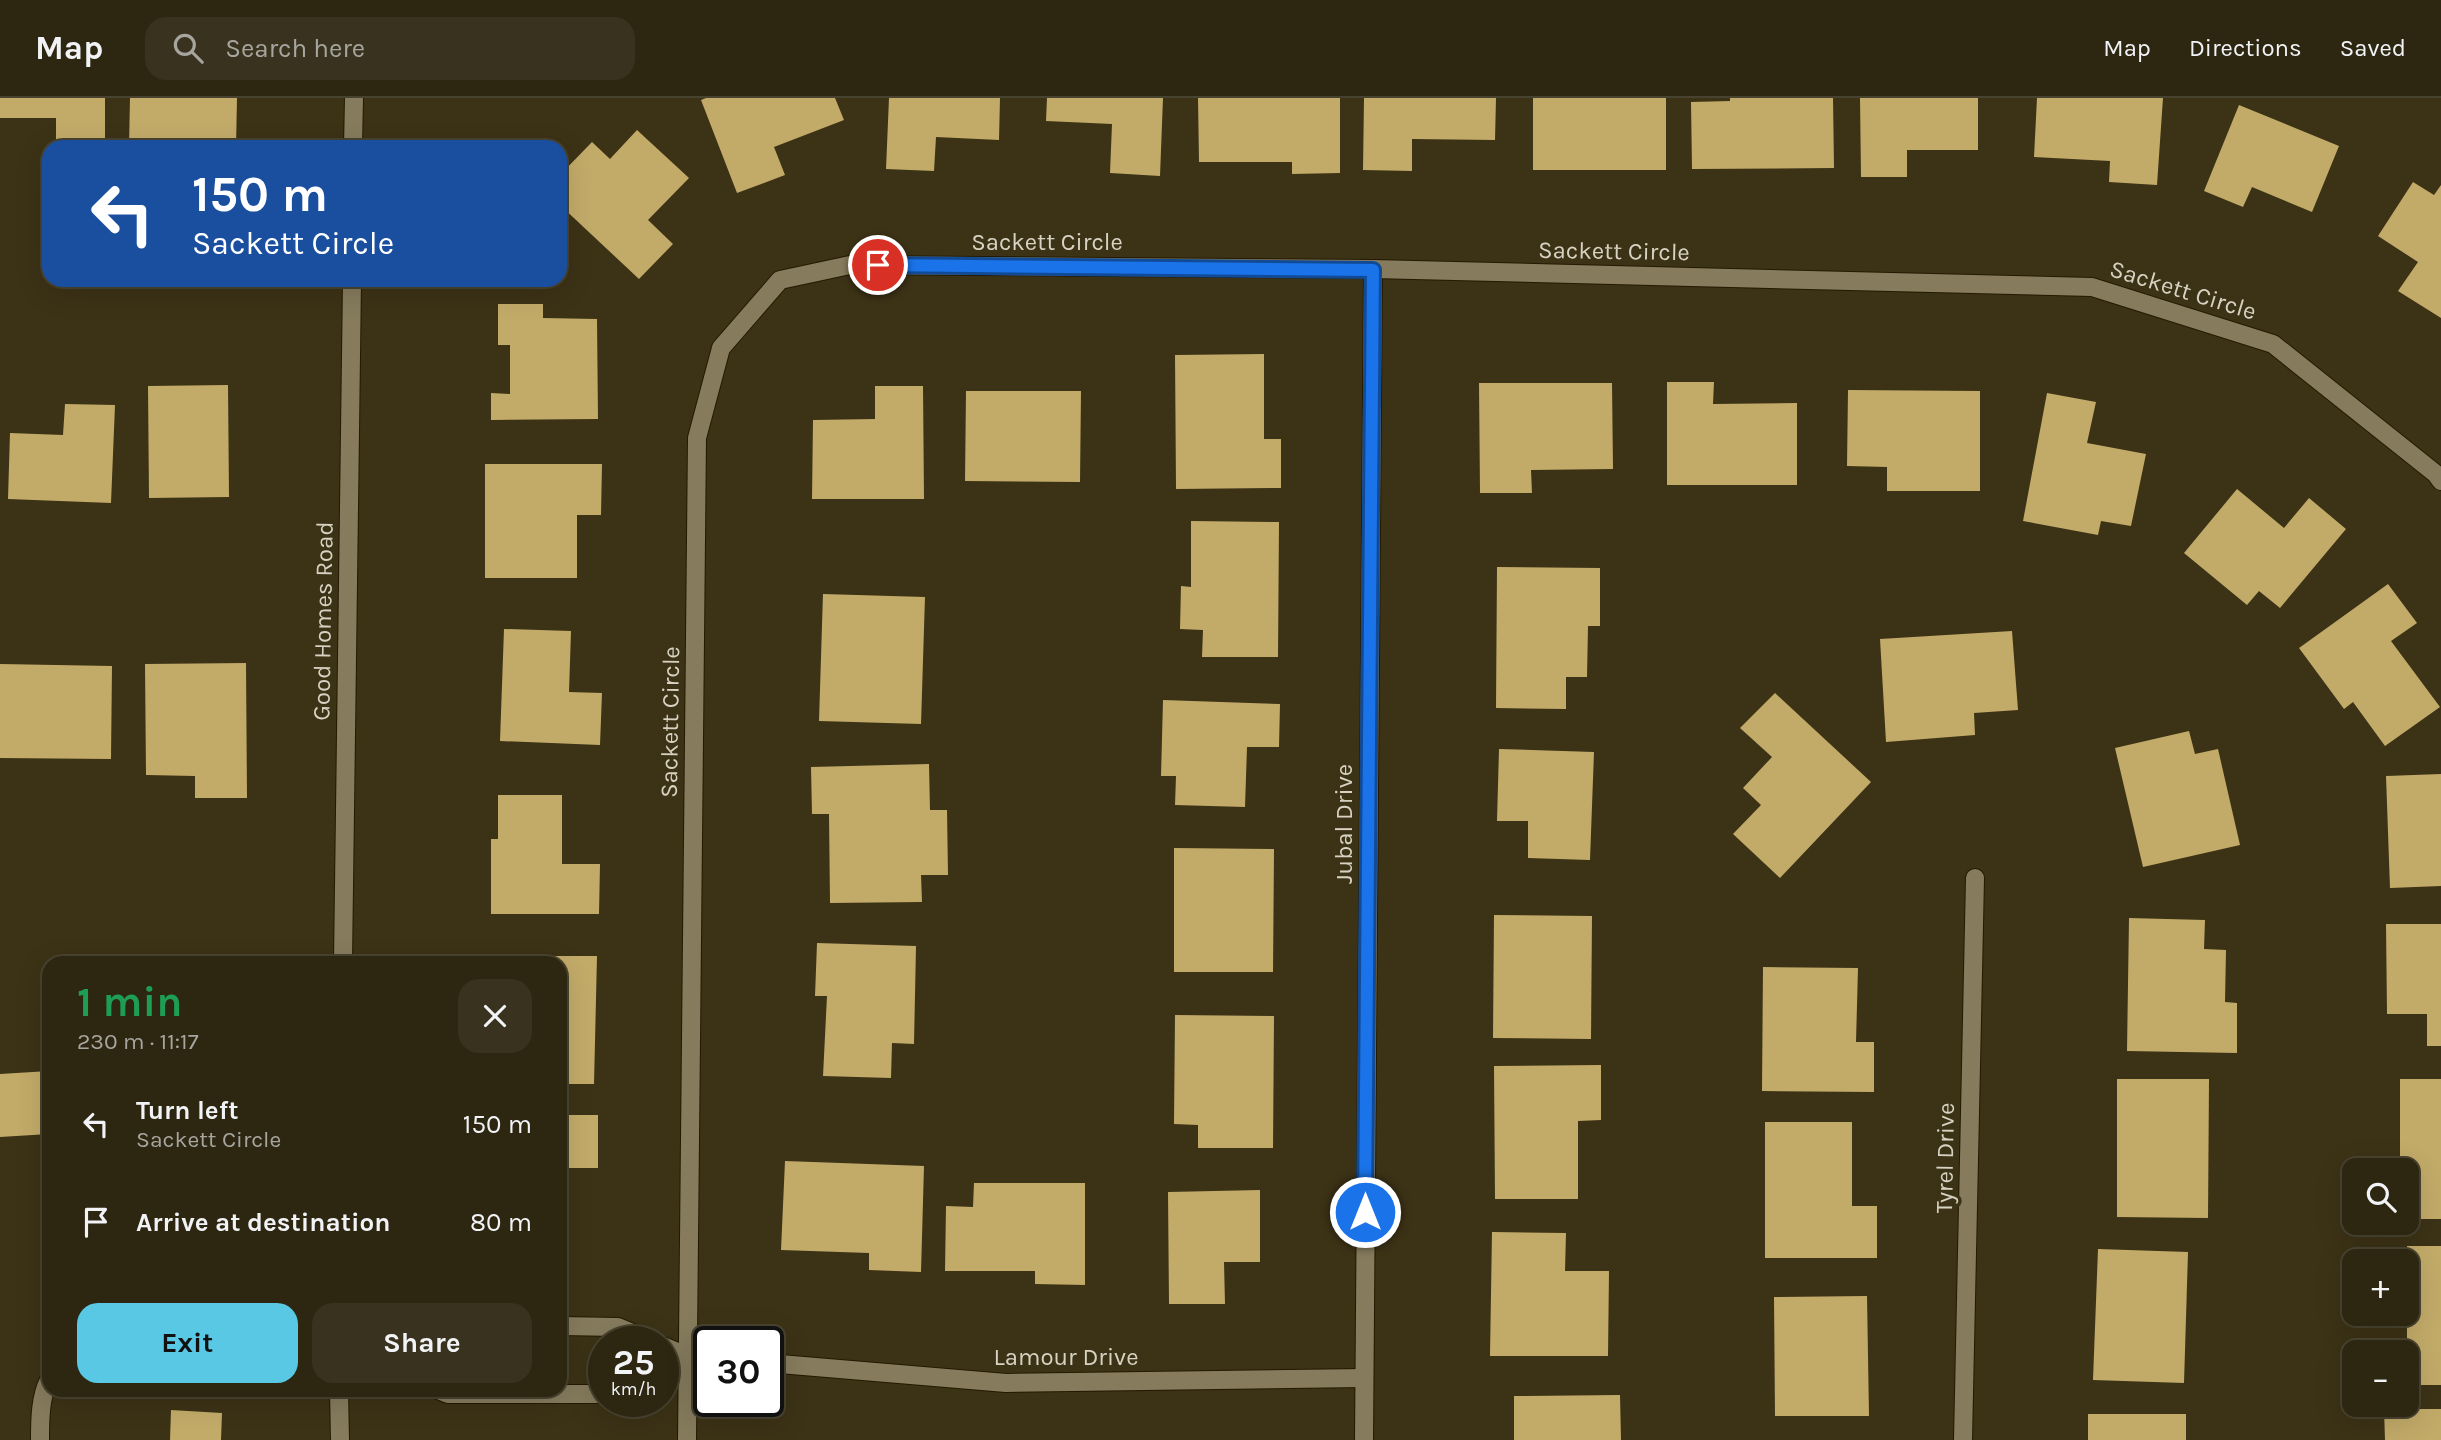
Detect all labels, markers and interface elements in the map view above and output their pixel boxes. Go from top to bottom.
search box [145,17,635,80]
text: Map [35,29,103,67]
icon: search [169,29,207,67]
text: Search here [225,33,365,64]
text: Map [2103,34,2151,62]
text: Directions [2189,34,2302,62]
text: Saved [2340,34,2406,62]
text: 150 m [192,166,328,223]
icon: left [77,168,168,259]
text: Sackett Circle [192,225,394,262]
street label: Sackett Circle [971,228,1123,256]
pin [848,235,908,295]
street label: Sackett Circle [1538,236,1690,266]
icon: arrive [859,246,897,284]
street label: Sackett Circle [2106,254,2260,326]
street label: Good Homes Road [307,521,339,721]
street label: Sackett Circle [655,646,685,798]
street label: Jubal Drive [1330,764,1358,884]
text: 1 min [77,977,182,1027]
button: close [458,979,532,1053]
text: 230 m · 11:17 [77,1028,198,1055]
text: Turn left [136,1095,238,1126]
street label: Tyrel Drive [1930,1102,1960,1214]
icon: left [77,1105,115,1143]
text: 150 m [463,1109,532,1140]
text: Sackett Circle [136,1126,281,1153]
map controls [2342,1158,2419,1417]
button: search [2342,1158,2419,1235]
position arrow [1328,1175,1402,1249]
icon: arrive [77,1203,115,1241]
text: Arrive at destination [136,1207,390,1238]
text: 80 m [470,1207,532,1238]
button: + [2342,1249,2419,1326]
button: Exit [77,1303,298,1383]
button: Share [312,1303,532,1383]
speed limit sign: 30 [693,1326,784,1417]
button: − [2342,1340,2419,1417]
text: 25 [613,1342,654,1383]
street label: Lamour Drive [994,1343,1138,1371]
text: km/h [611,1378,656,1400]

